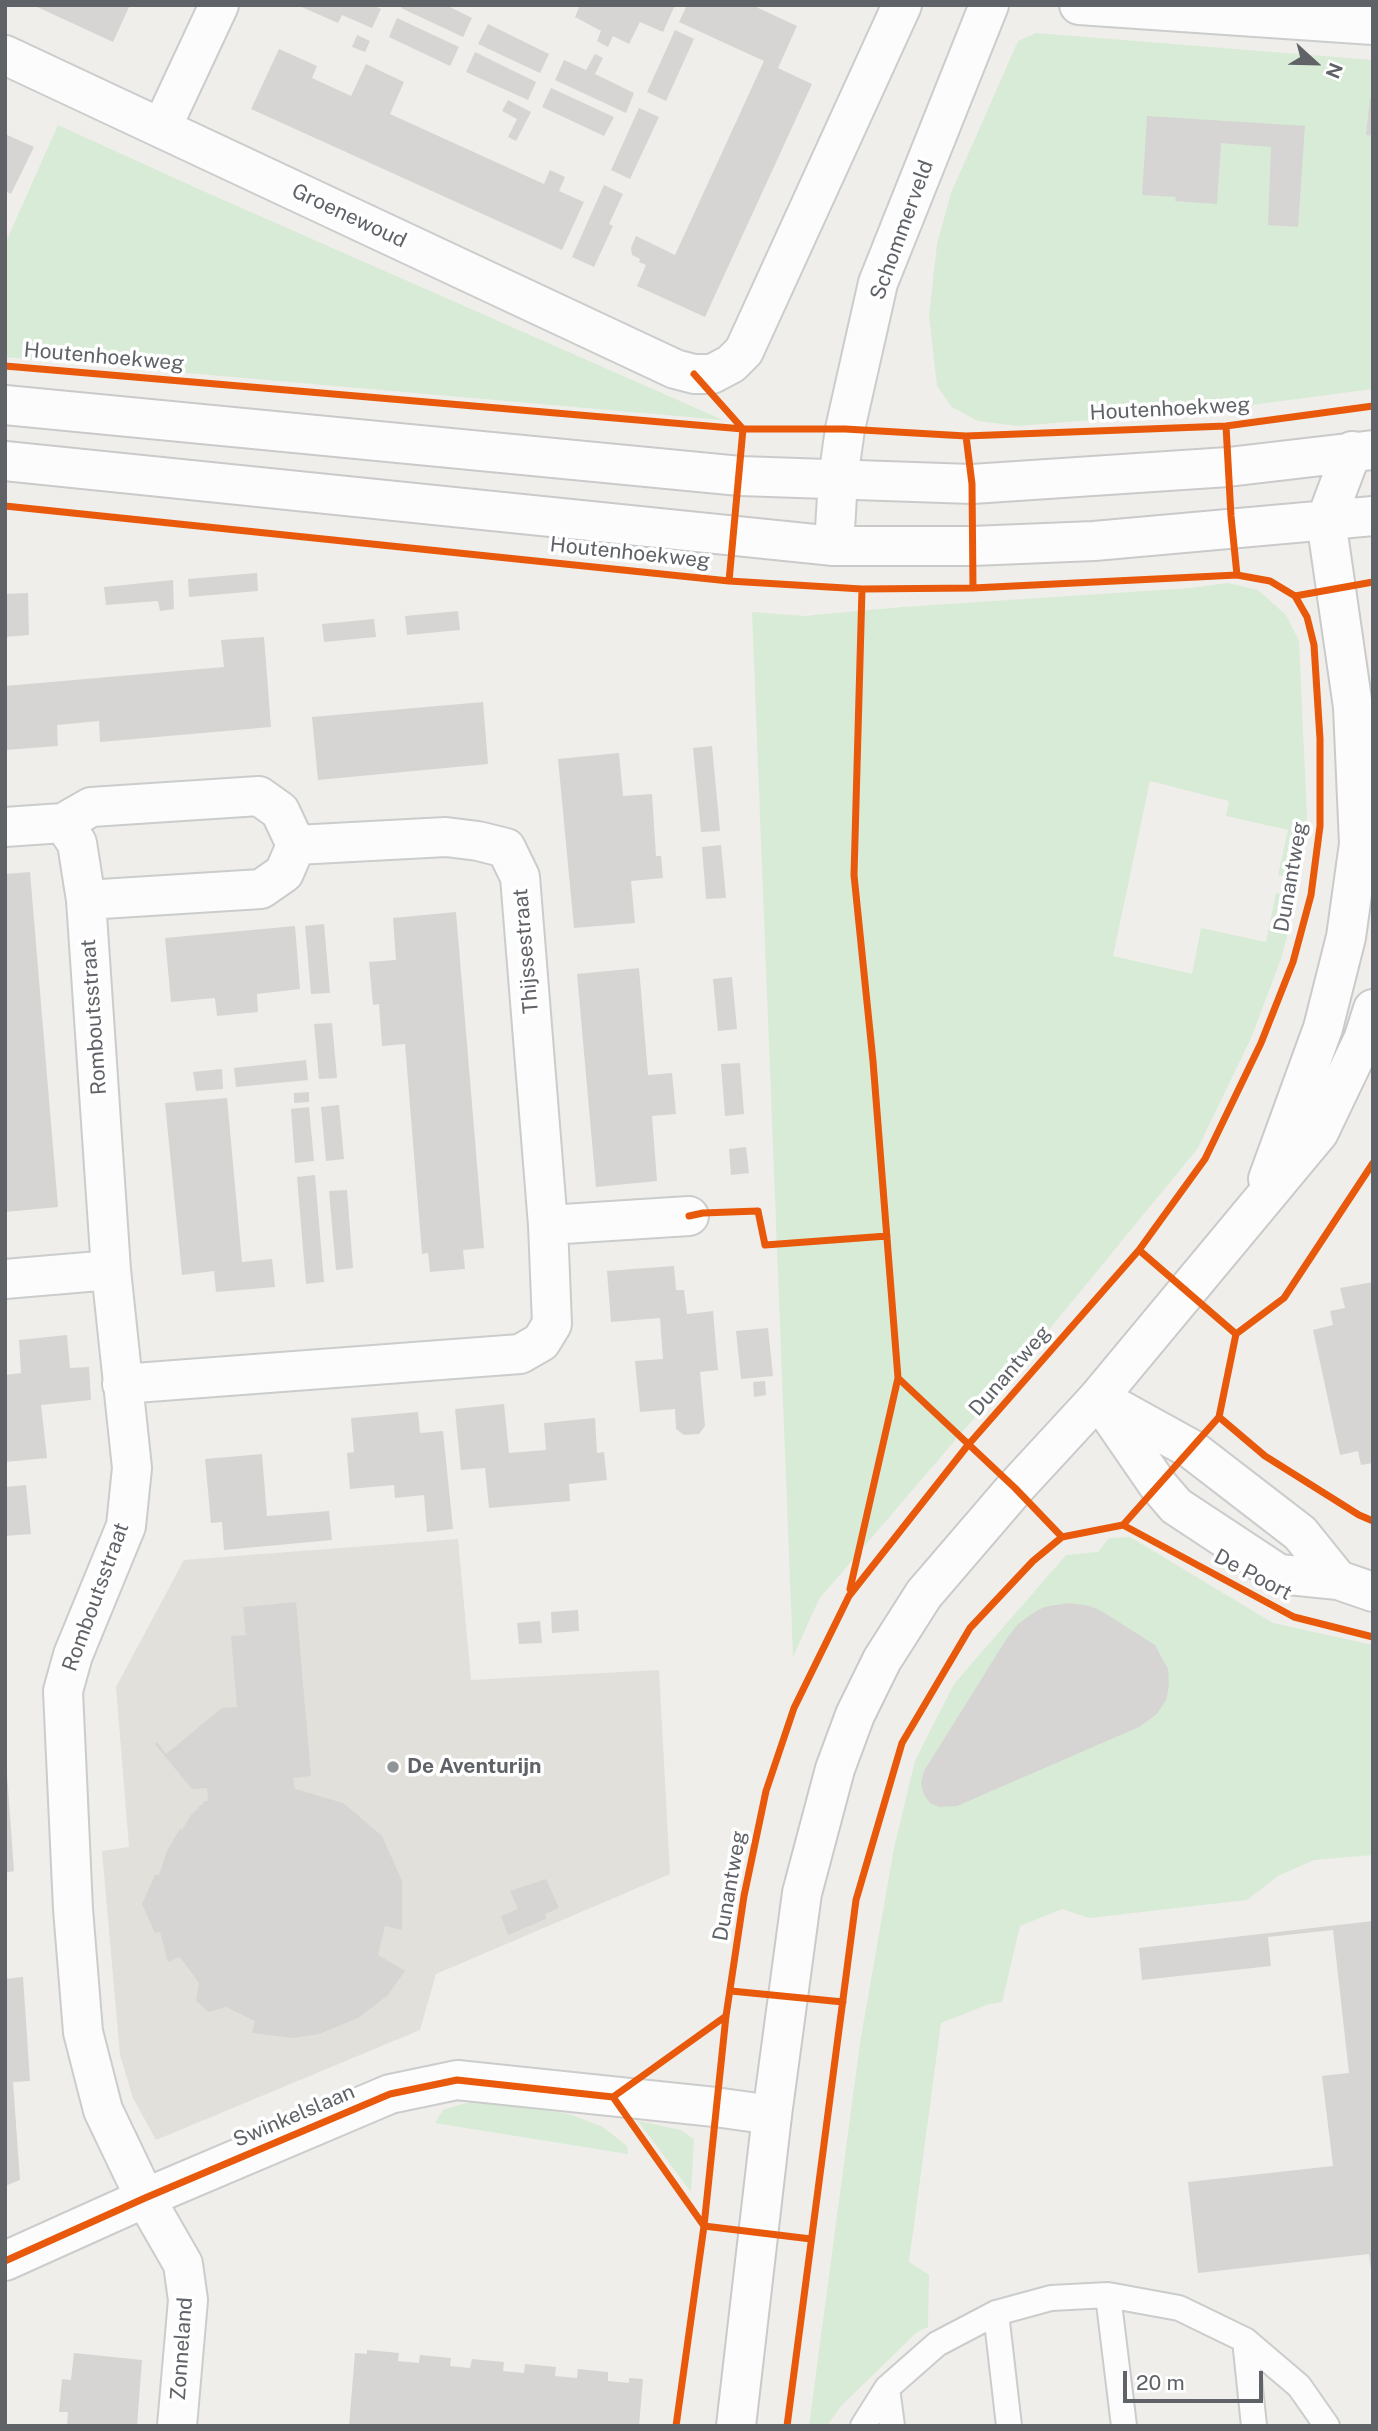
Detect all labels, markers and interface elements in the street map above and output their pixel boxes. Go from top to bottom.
north arrow [1280,28,1350,98]
text: N [1321,60,1347,82]
street label: Schommerveld [865,157,939,303]
street label: Groenewoud [288,178,410,254]
street label: Houtenhoekweg [23,337,185,377]
street label: Houtenhoekweg [1089,392,1251,426]
street label: Houtenhoekweg [549,532,711,574]
street label: Dunantweg [1269,820,1313,934]
street label: Thijssestraat [508,887,544,1015]
street label: Romboutsstraat [76,938,112,1096]
street label: Dunantweg [964,1321,1056,1421]
street label: Romboutsstraat [57,1519,135,1675]
street label: De Poort [1210,1544,1296,1606]
place label: De Aventurijn [407,1754,542,1780]
marker: De Aventurijn [385,1759,401,1775]
street label: Dunantweg [708,1829,752,1943]
street label: Swinkelslaan [229,2079,359,2153]
street label: Zonneland [166,2296,198,2402]
scale bar [1126,2358,1266,2402]
text: 20 m [1136,2370,1185,2395]

